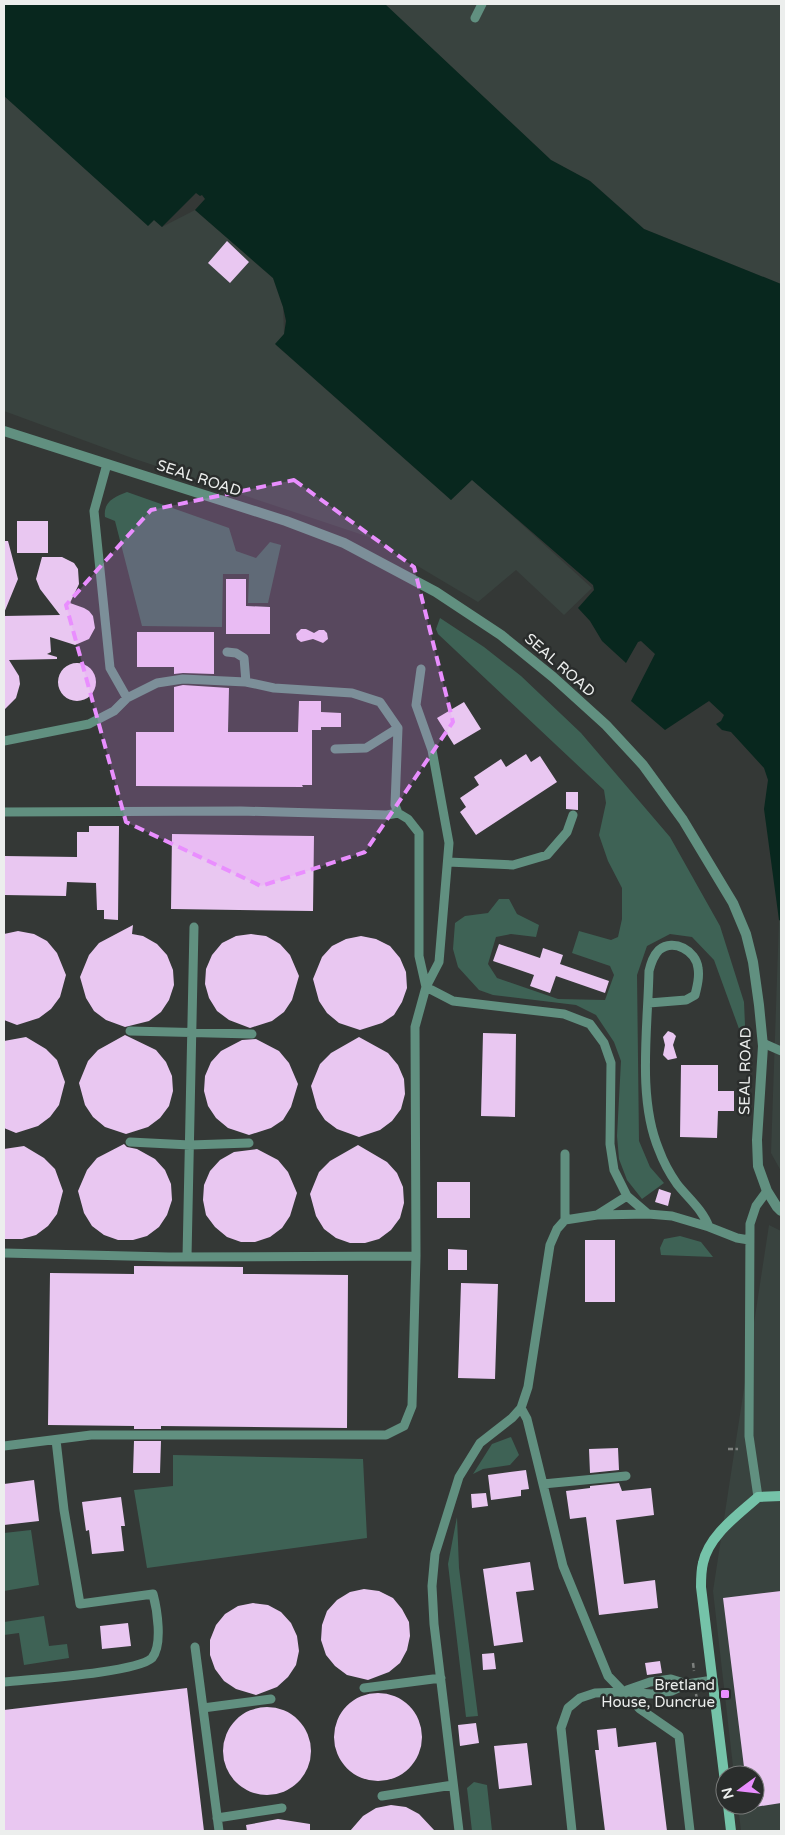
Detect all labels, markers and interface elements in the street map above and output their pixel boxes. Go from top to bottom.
street label: SEAL ROAD [155,456,243,500]
street label: SEAL ROAD [521,629,599,701]
street label: SEAL ROAD [735,1027,755,1115]
place label: Bretland House, Duncrue [601,1676,715,1711]
marker: Bretland House, Duncrue [719,1688,731,1700]
north arrow [715,1765,765,1815]
text: N [718,1786,738,1801]

